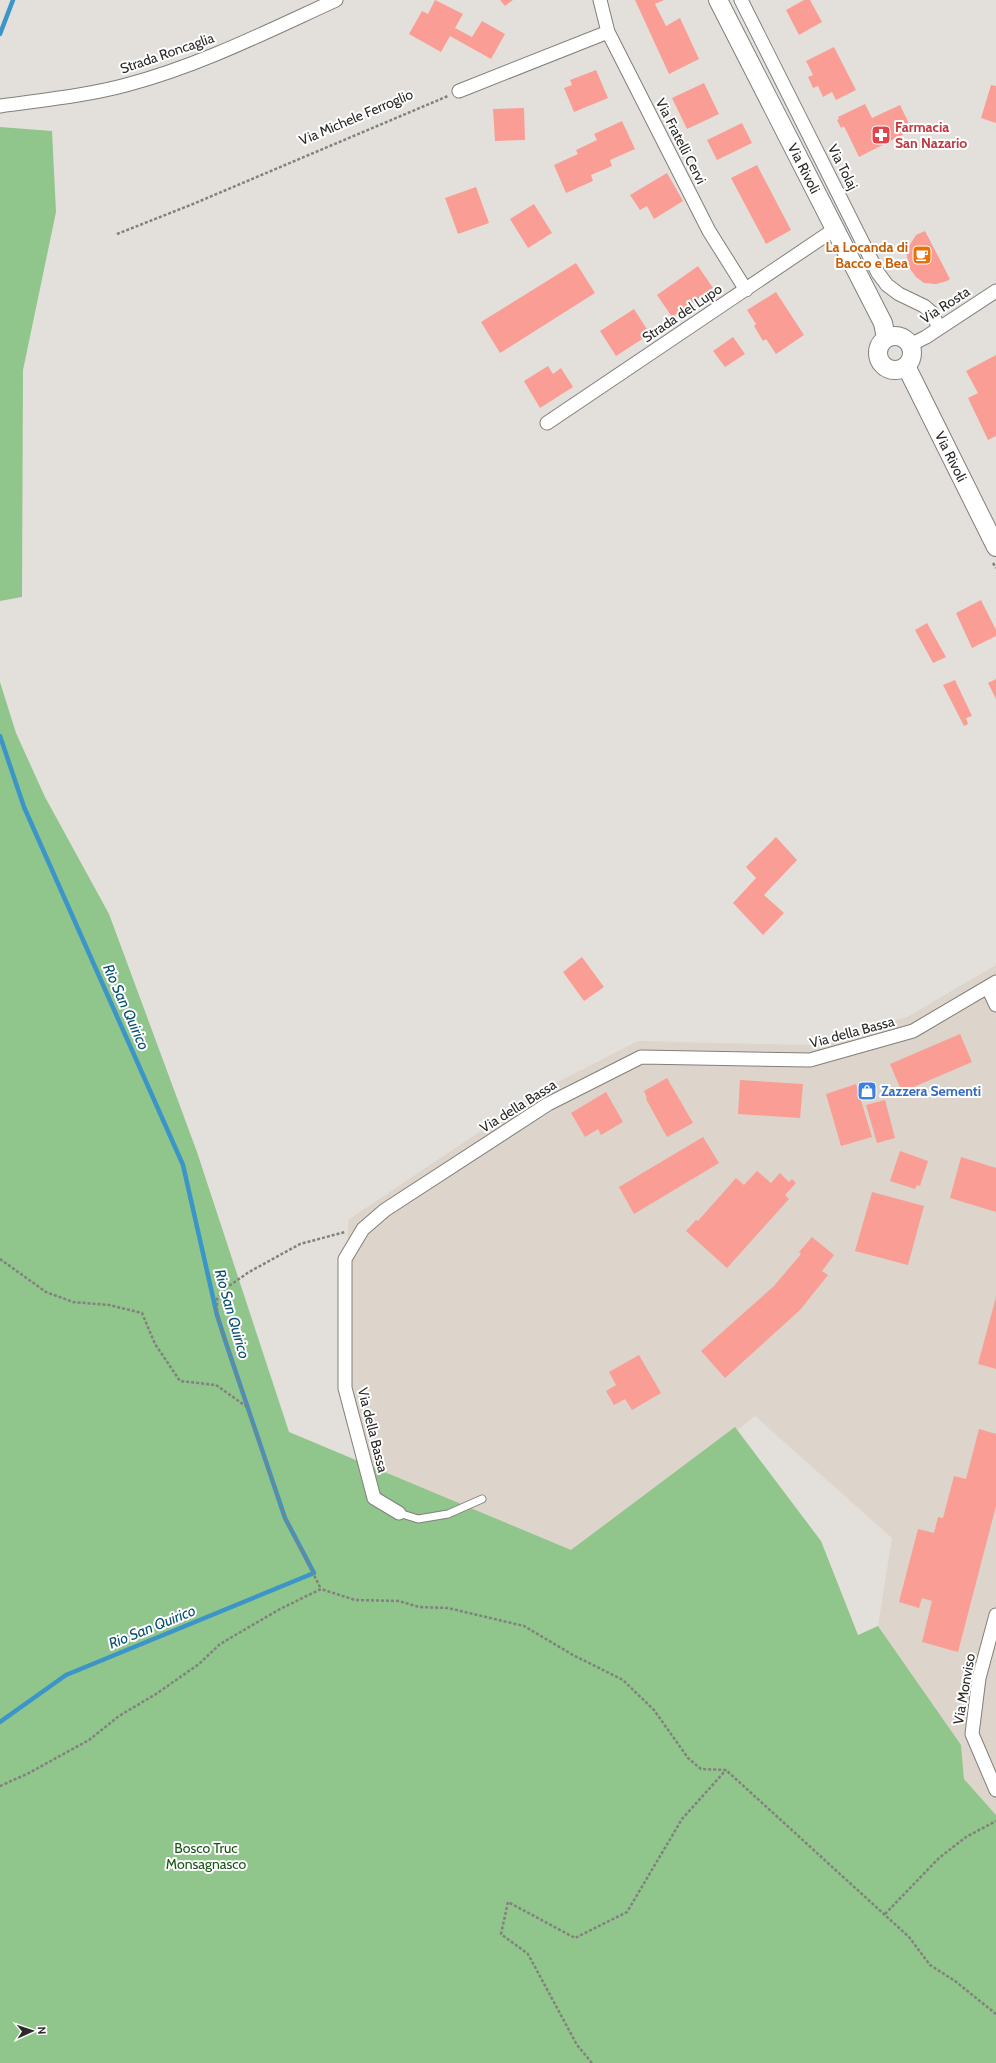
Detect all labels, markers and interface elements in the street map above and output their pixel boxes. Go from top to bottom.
street label: Strada Roncaglia [118,28,217,77]
street label: Via Michele Ferroglio [296,85,416,149]
street label: Via Fratelli Cervi [652,95,710,187]
place label: Farmacia San Nazario [895,118,967,152]
pharmacy icon: Farmacia San Nazario [870,124,892,146]
street label: Via Rivoli [784,140,824,197]
street label: Via Tolaj [824,141,862,193]
place label: La Locanda di Bacco e Bea [825,238,908,272]
cafe icon: La Locanda di Bacco e Bea [911,244,933,266]
street label: Strada del Lupo [639,280,726,346]
street label: Via Rosta [917,282,973,328]
street label: Via Rivoli [931,428,971,485]
water label: Rio San Quirico [99,961,153,1053]
street label: Via della Bassa [808,1012,897,1052]
street label: Via della Bassa [476,1075,560,1137]
shop icon: Zazzera Sementi [856,1080,878,1102]
place label: Zazzera Sementi [881,1082,981,1100]
water label: Rio San Quirico [211,1267,253,1361]
street label: Via della Bassa [354,1386,392,1475]
water label: Rio San Quirico [106,1601,198,1653]
street label: Via Monviso [949,1652,979,1726]
park label: Bosco Truc Monsagnasco [166,1839,247,1873]
north arrow [12,2011,52,2051]
text: N [35,2026,49,2035]

